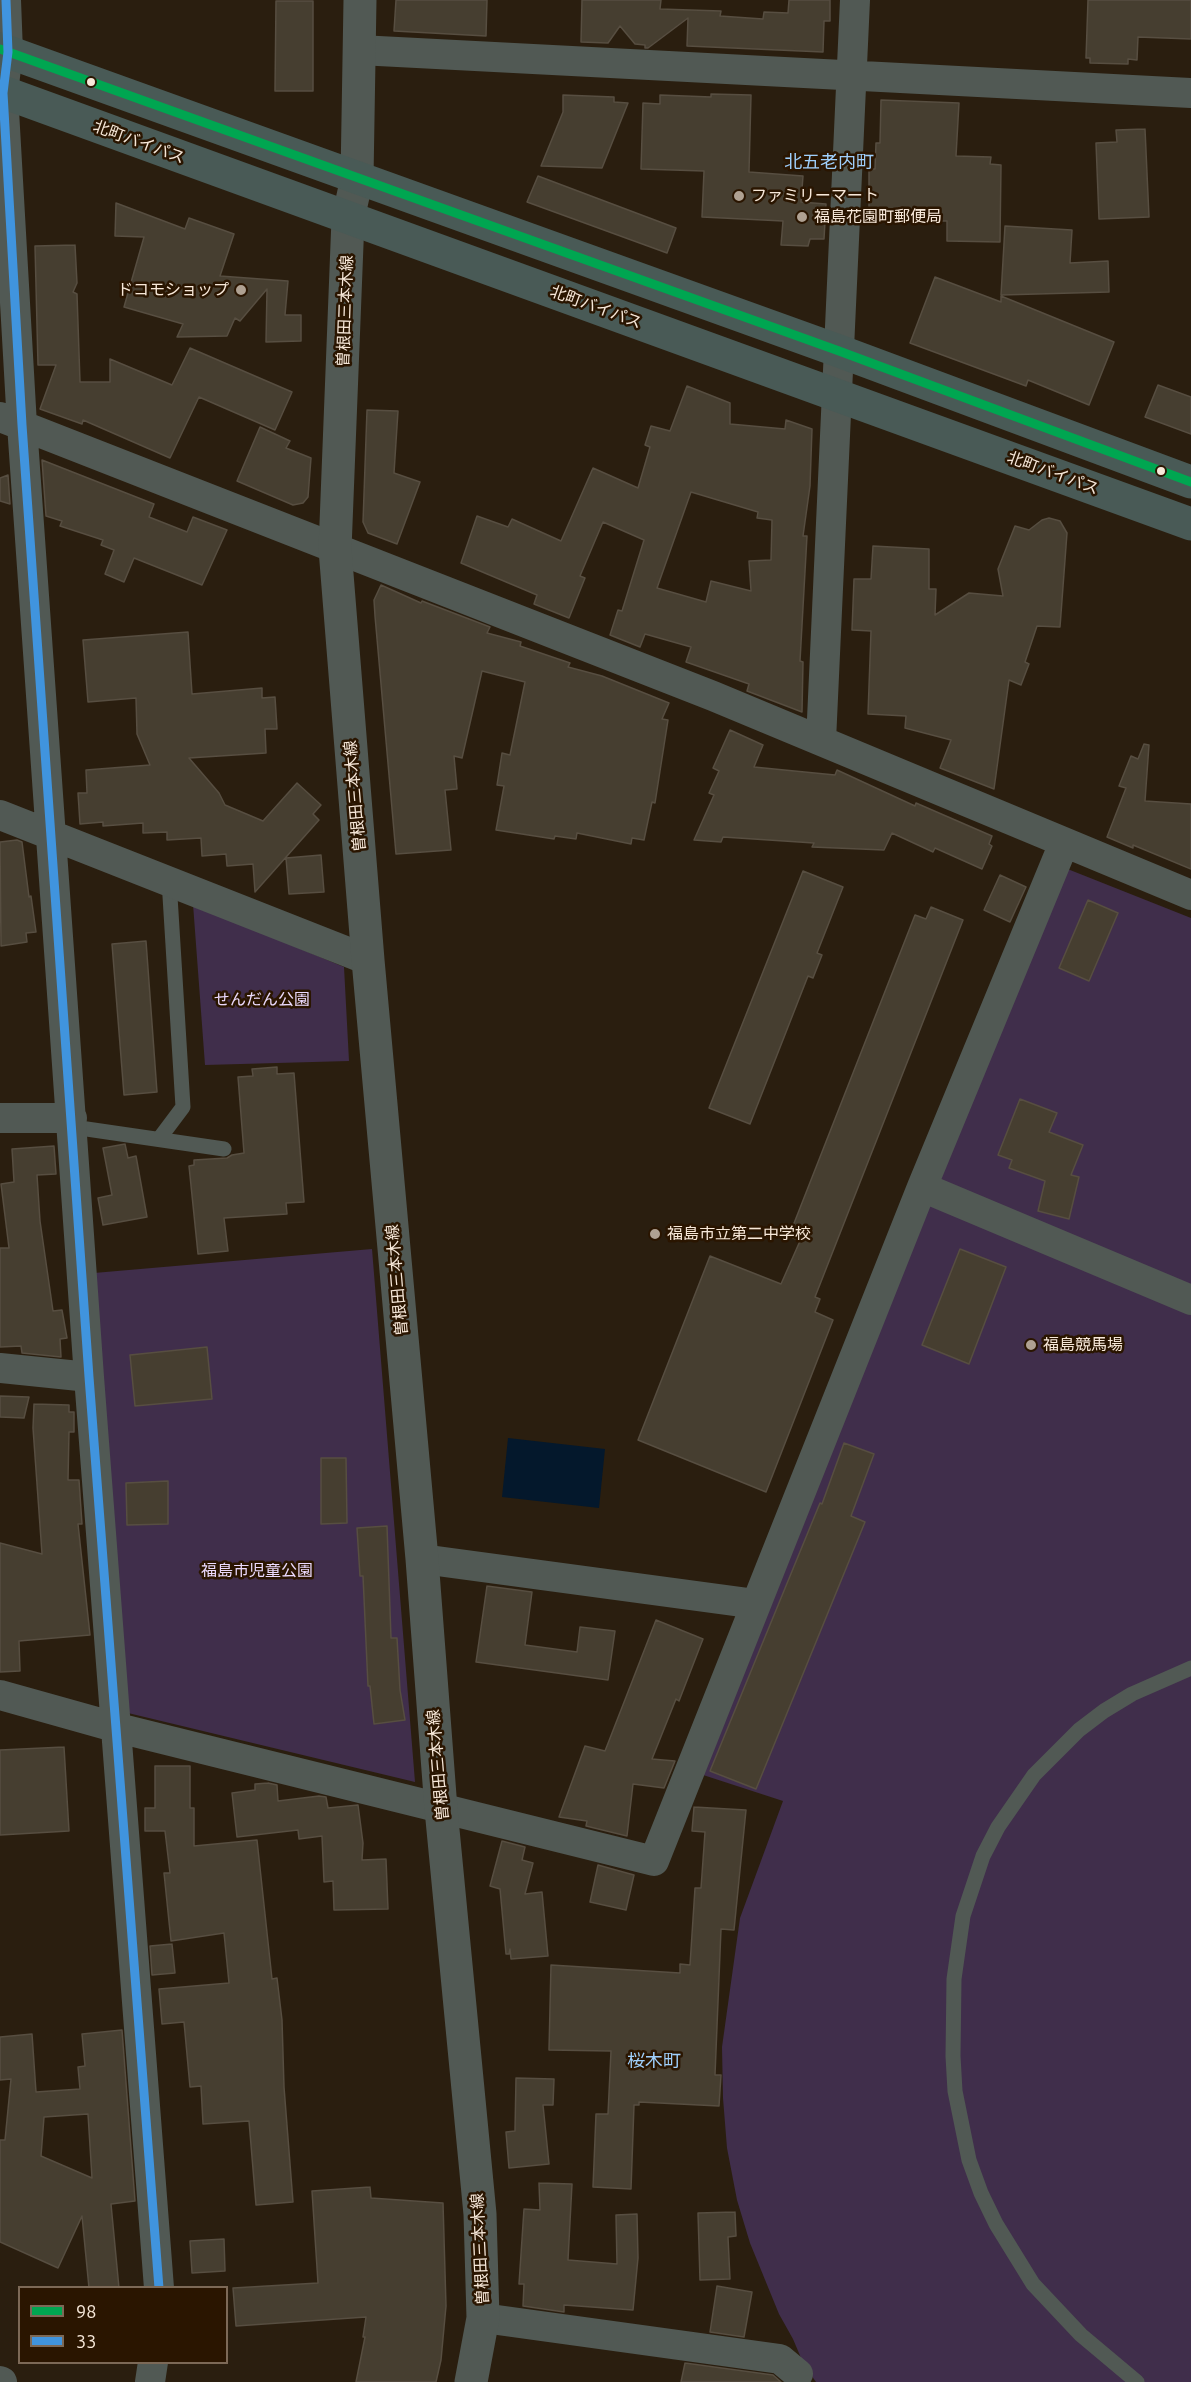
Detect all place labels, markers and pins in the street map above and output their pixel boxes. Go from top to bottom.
unlabelled marker [85,76,97,88]
place label: ファミリーマート [751,186,879,206]
marker: ファミリーマート [732,189,746,203]
place label: 福島花園町郵便局 [814,207,942,227]
marker: 福島花園町郵便局 [795,210,809,224]
place label: ドコモショップ [117,280,229,300]
marker: ドコモショップ [234,283,248,297]
unlabelled marker [1155,465,1167,477]
place label: 福島市立第二中学校 [667,1224,811,1244]
marker: 福島市立第二中学校 [648,1227,662,1241]
place label: 福島競馬場 [1043,1335,1123,1355]
marker: 福島競馬場 [1024,1338,1038,1352]

